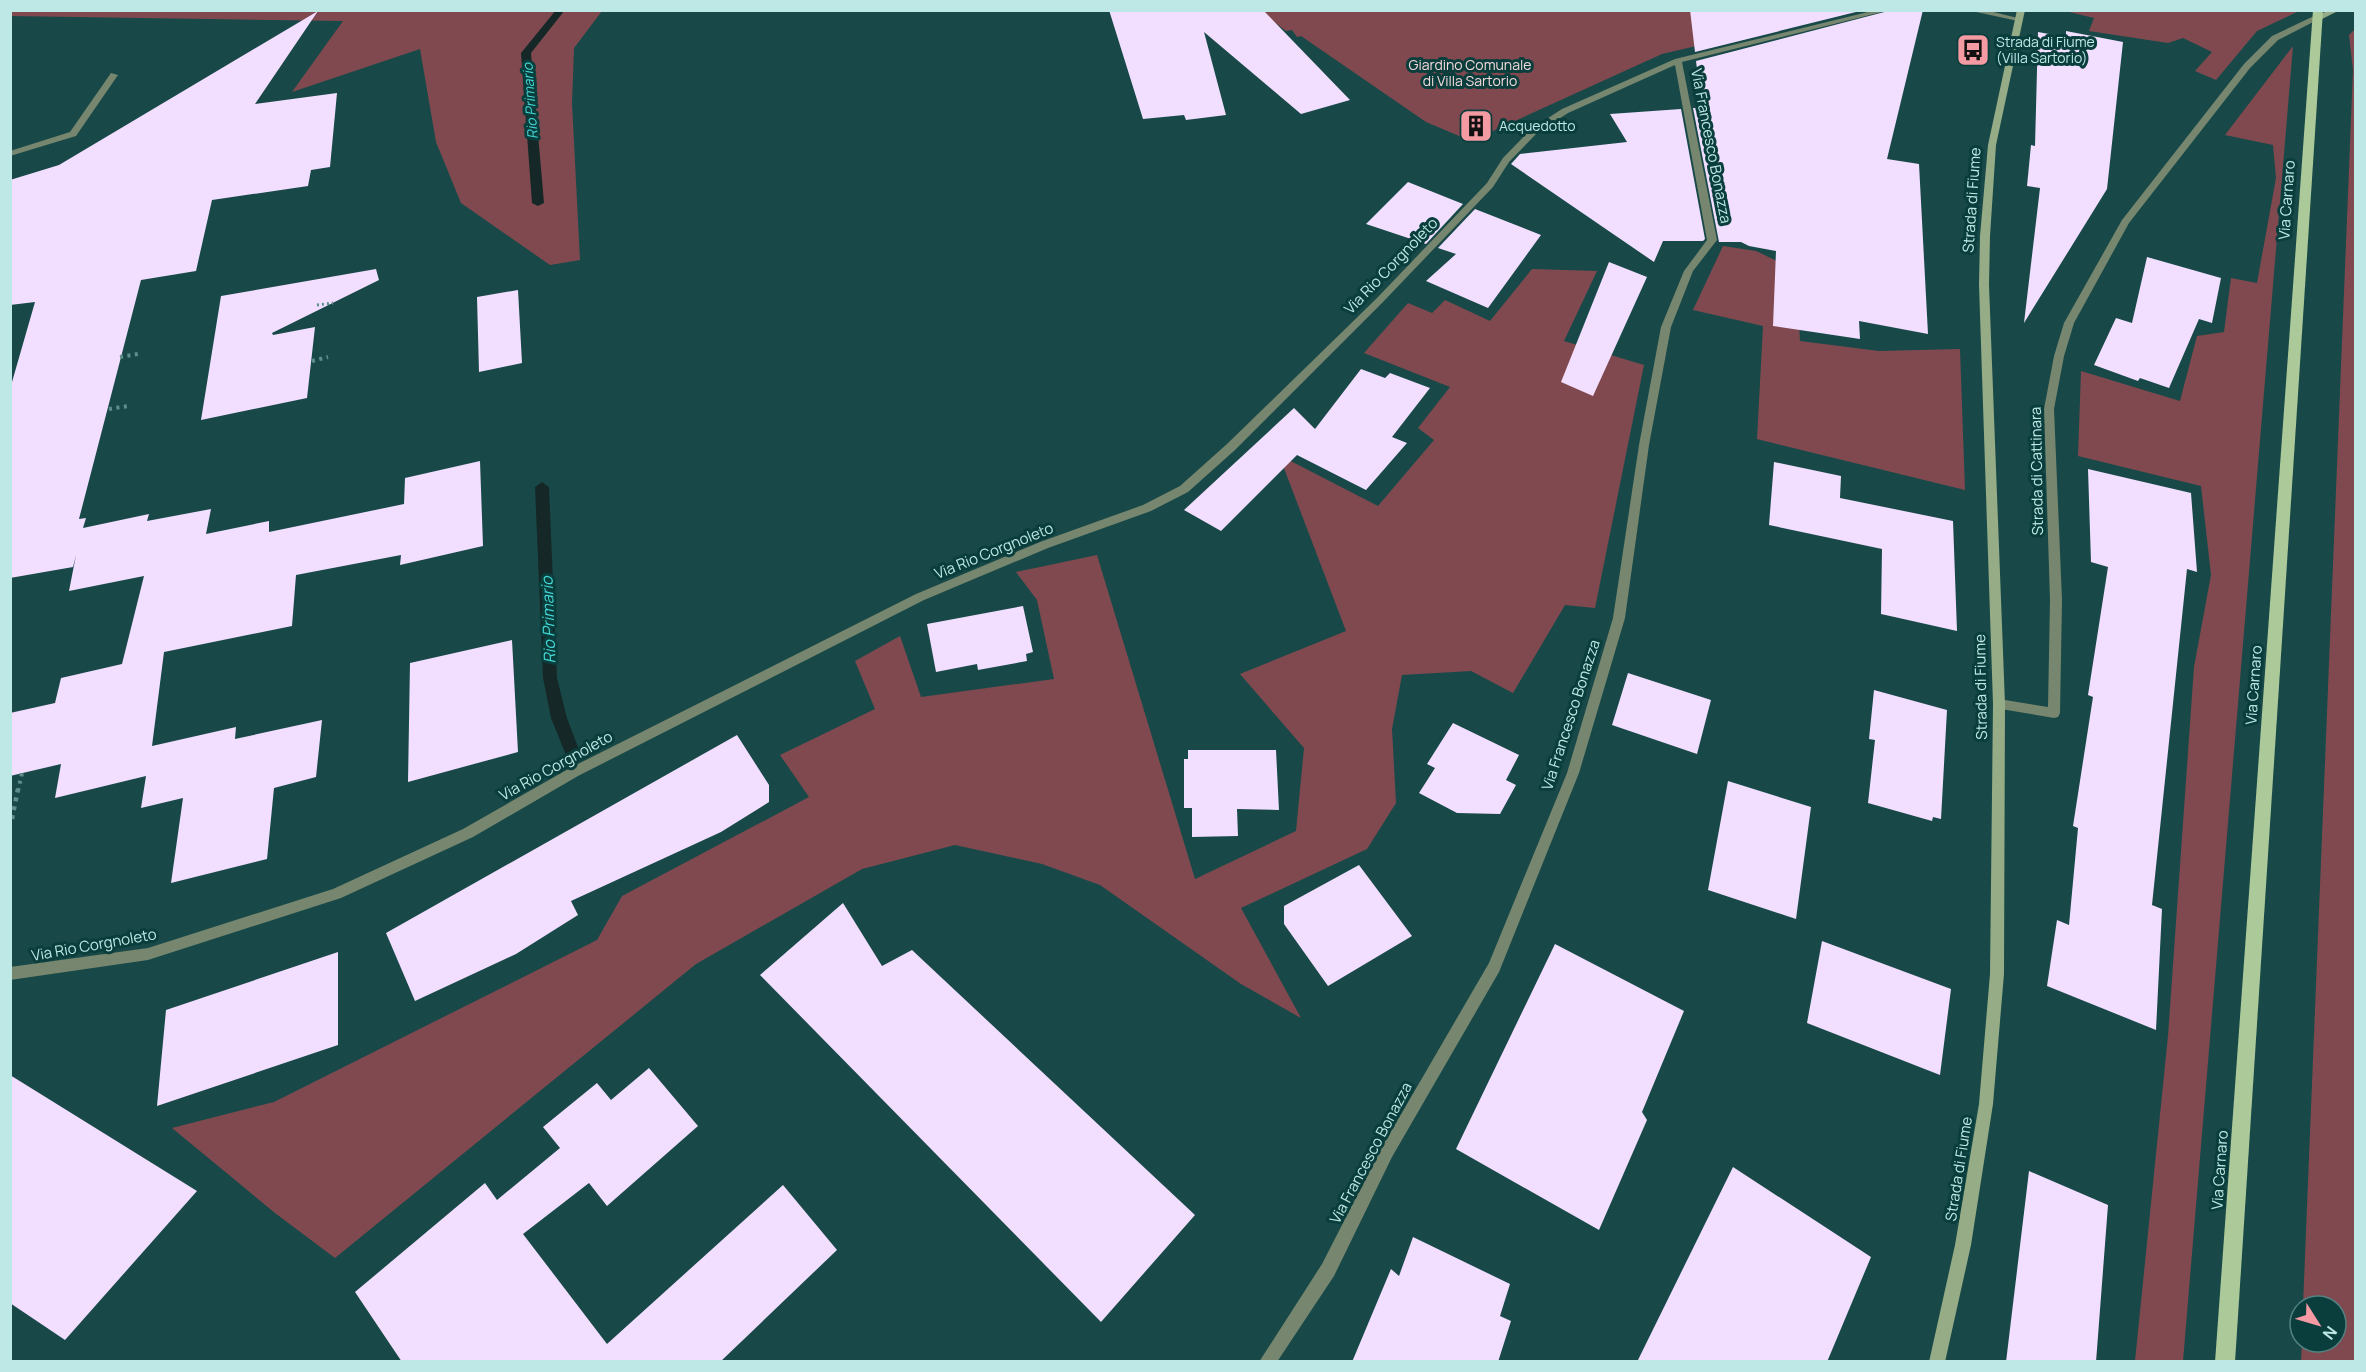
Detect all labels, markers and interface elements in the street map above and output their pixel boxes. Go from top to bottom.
bus stop icon: Strada di Fiume (Villa Sartorio) [1955,32,1991,68]
place label: Strada di Fiume (Villa Sartorio) [1996,32,2095,67]
park label: Giardino Comunale di Villa Sartorio [1409,55,1531,90]
water label: Rio Primario [517,62,542,140]
street label: Via Francesco Bonazza [1686,67,1737,225]
building icon: Acquedotto [1458,108,1494,144]
place label: Acquedotto [1499,116,1576,135]
street label: Strada di Fiume [1957,146,1986,253]
street label: Via Carnaro [2273,159,2300,240]
street label: Via Rio Corgnoleto [1339,213,1442,318]
street label: Strada di Cattinara [2025,406,2048,536]
street label: Via Rio Corgnoleto [931,517,1057,584]
water label: Rio Primario [535,575,561,664]
street label: Strada di Fiume [1969,634,1992,740]
street label: Via Francesco Bonazza [1536,637,1605,793]
street label: Via Carnaro [2240,644,2267,725]
street label: Via Rio Corgnoleto [495,726,616,805]
street label: Via Rio Corgnoleto [30,923,158,966]
street label: Via Francesco Bonazza [1324,1078,1417,1227]
street label: Strada di Fiume [1940,1115,1977,1223]
street label: Via Carnaro [2206,1129,2233,1210]
north arrow [2288,1294,2348,1354]
text: N [2318,1322,2342,1344]

